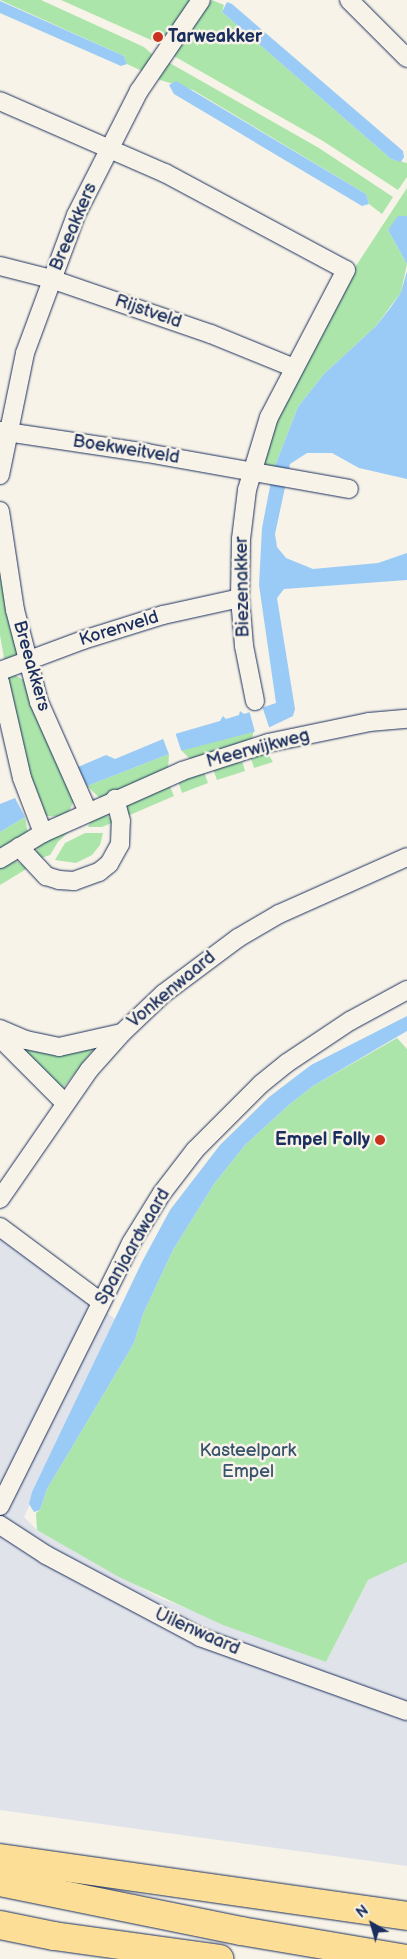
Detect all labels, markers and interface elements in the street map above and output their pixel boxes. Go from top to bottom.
place label: Tarweakker [168,26,262,48]
marker: Tarweakker [152,31,164,43]
street label: Breeakkers [46,180,102,274]
street label: Rijstveld [112,291,184,333]
street label: Boekweitveld [71,431,181,469]
street label: Biezenakker [231,536,255,638]
street label: Korenveld [77,607,161,651]
street label: Breeakkers [8,618,54,714]
street label: Meerwijkweg [204,725,312,773]
street label: Vonkenwaard [124,947,220,1033]
place label: Empel Folly [275,1129,370,1151]
marker: Empel Folly [374,1134,386,1146]
street label: Spanjaardwaard [91,1185,175,1309]
park label: Kasteelpark Empel [200,1441,296,1484]
street label: Uilenwaard [151,1604,243,1660]
north arrow [347,1899,397,1949]
text: N [353,1902,372,1922]

